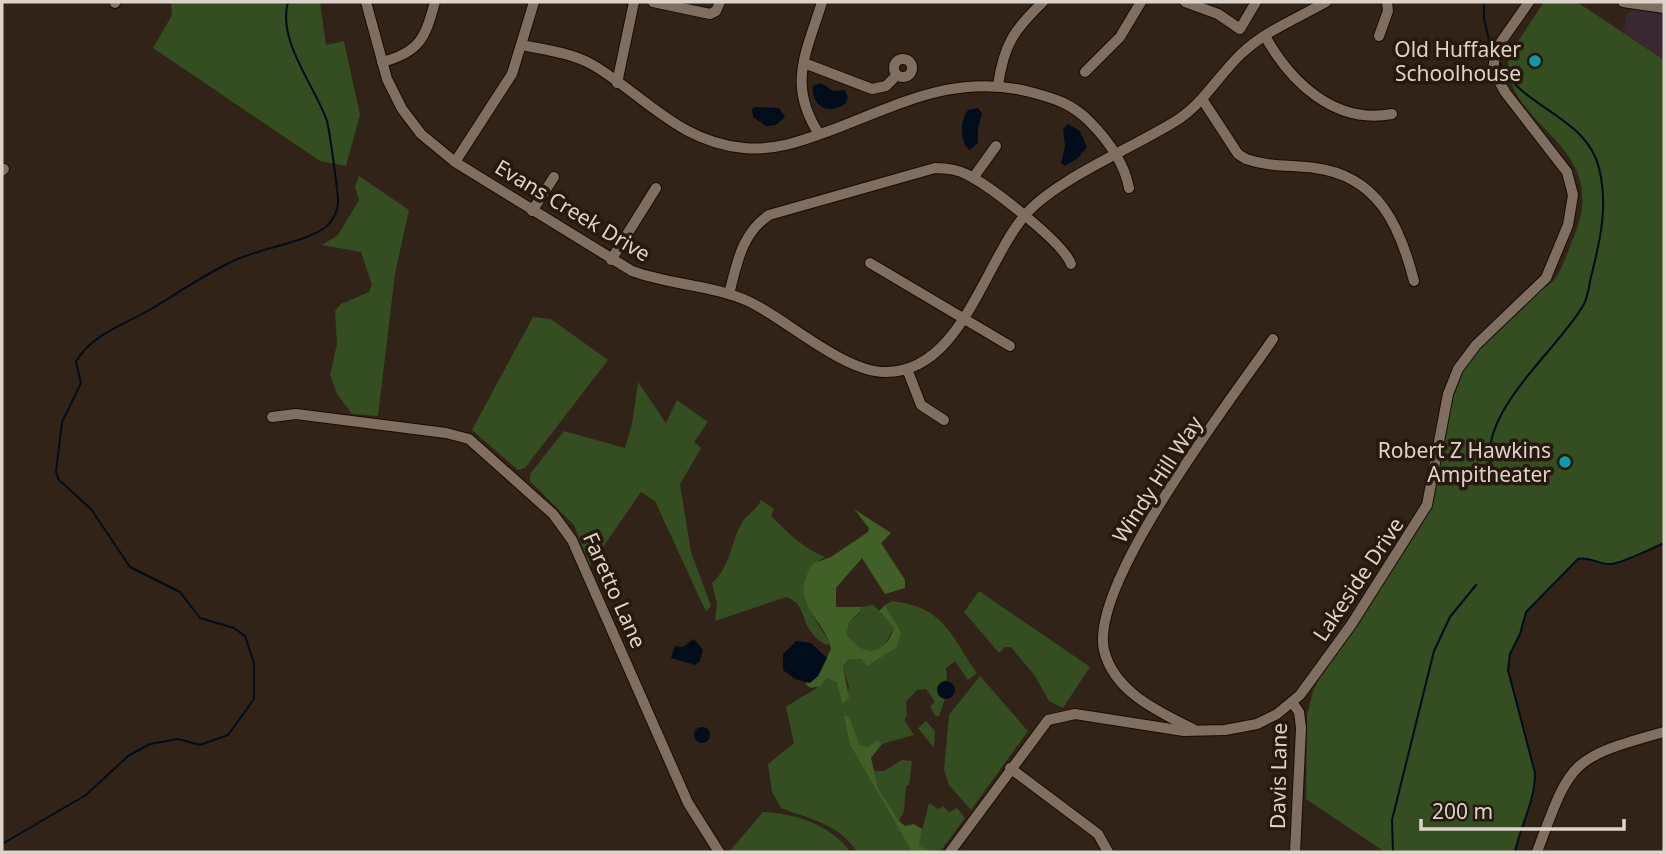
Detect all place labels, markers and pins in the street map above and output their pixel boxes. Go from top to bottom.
place label: Old Huffaker Schoolhouse [1394,35,1521,87]
marker: Old Huffaker Schoolhouse [1527,53,1543,69]
place label: Robert Z Hawkins Ampitheater [1378,436,1551,488]
marker: Robert Z Hawkins Ampitheater [1557,454,1573,470]

